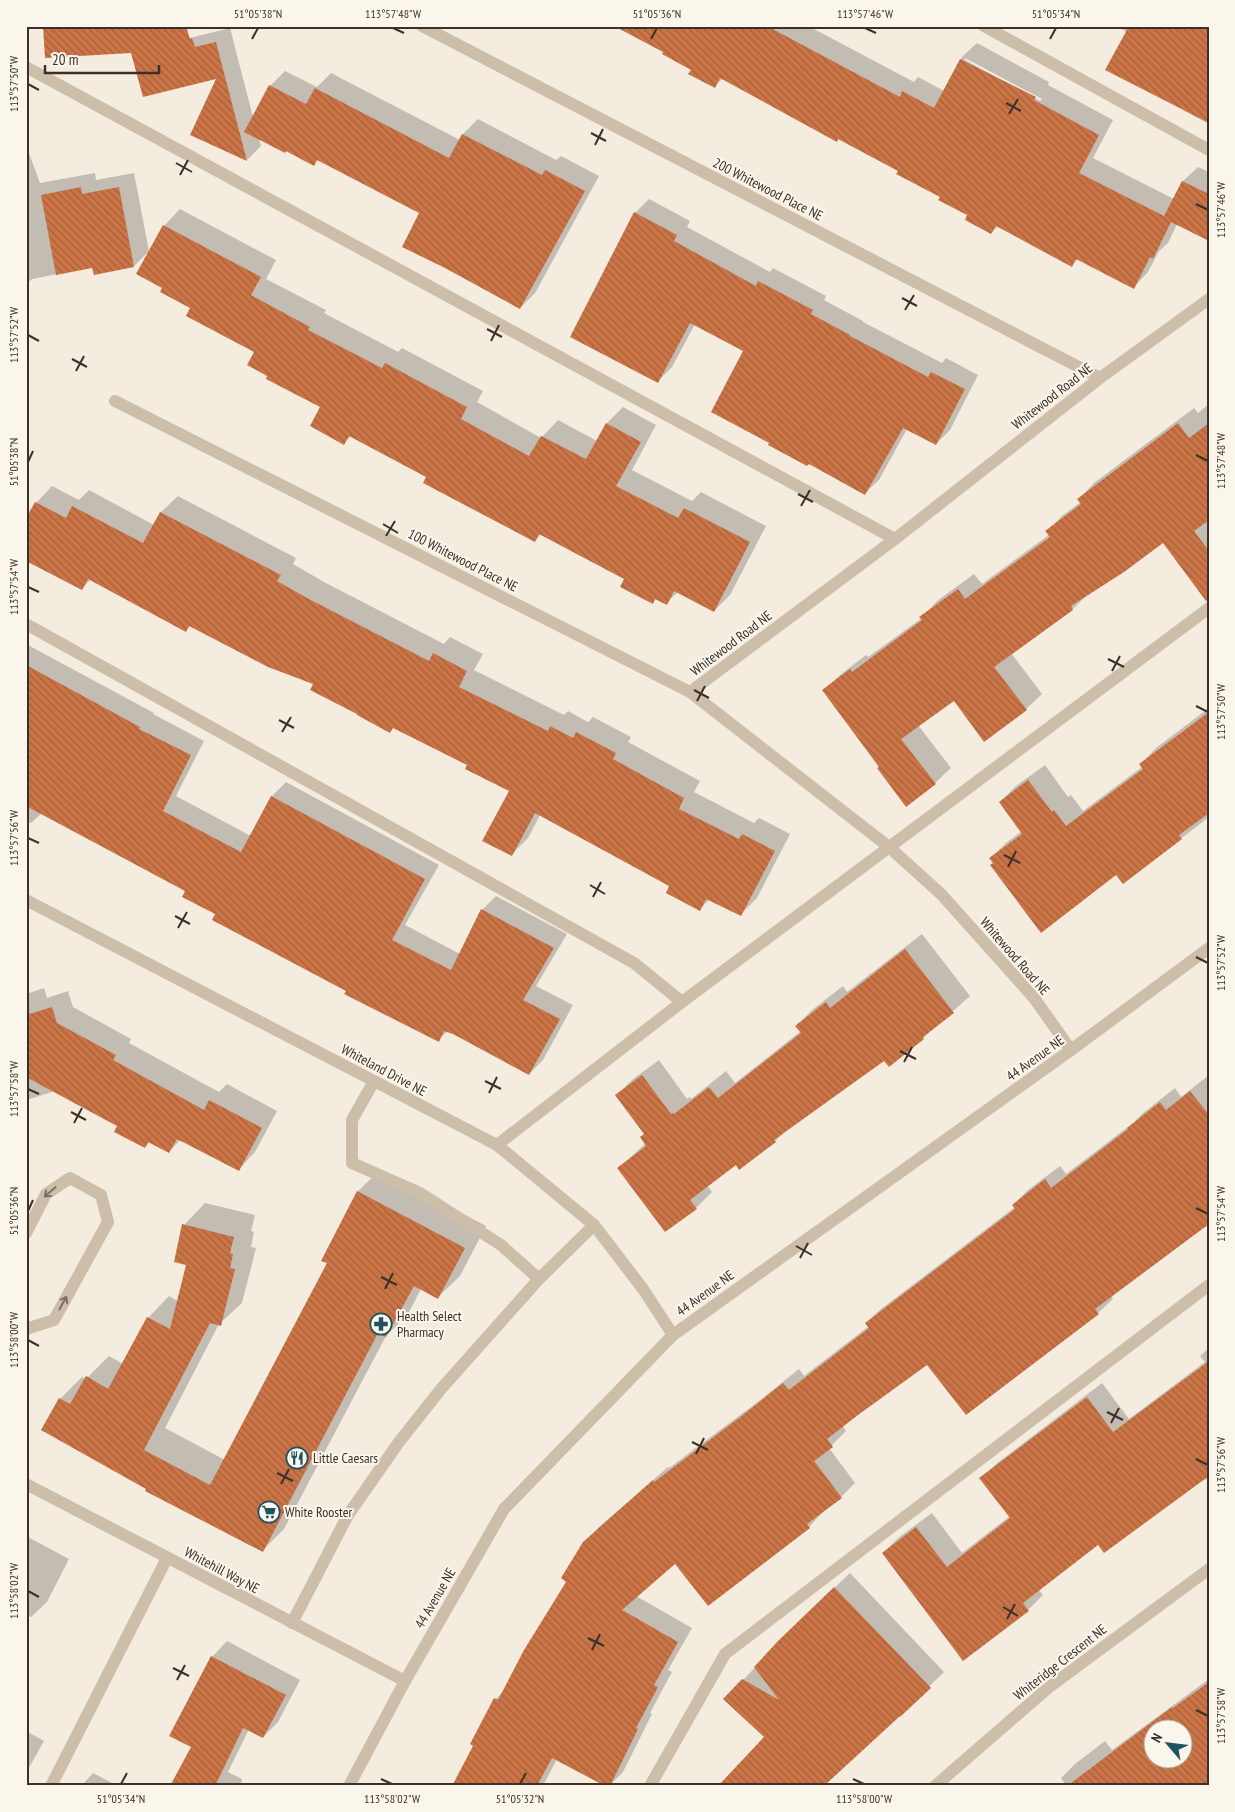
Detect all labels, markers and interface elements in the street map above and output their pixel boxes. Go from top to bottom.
text: 51°05'38"N [234,6,282,21]
text: 113°57'48"W [365,6,421,21]
text: 51°05'36"N [633,6,681,21]
text: 113°57'46"W [837,6,893,21]
text: 51°05'34"N [1032,6,1080,21]
scale bar [45,42,159,74]
text: 20 m [52,50,78,69]
text: 113°57'50"W [6,56,21,112]
street label: 200 Whitewood Place NE [710,153,826,225]
text: 113°57'46"W [1213,182,1228,238]
text: 113°57'52"W [6,307,21,363]
street label: Whitewood Road NE [1008,359,1096,433]
text: 113°57'48"W [1213,433,1228,489]
text: 51°05'38"N [6,438,21,486]
street label: 100 Whitewood Place NE [405,524,521,596]
text: 113°57'54"W [6,559,21,615]
street label: Whitewood Road NE [687,606,775,680]
text: 113°57'50"W [1213,684,1228,740]
text: 113°57'56"W [6,810,21,866]
street label: Whitewood Road NE [976,913,1054,999]
text: 113°57'52"W [1213,935,1228,991]
street label: 44 Avenue NE [1003,1031,1067,1085]
street label: Whiteland Drive NE [338,1040,430,1100]
text: 113°57'58"W [6,1061,21,1117]
one-way arrow [44,1186,57,1198]
text: 113°57'54"W [1213,1186,1228,1242]
text: 51°05'36"N [6,1187,21,1235]
street label: 44 Avenue NE [673,1266,737,1320]
one-way arrow [59,1296,69,1310]
place label: Health Select Pharmacy [397,1307,462,1341]
text: 113°58'00"W [6,1312,21,1368]
pharmacy icon: Health Select Pharmacy [369,1312,393,1336]
text: 113°57'56"W [1213,1437,1228,1493]
restaurant icon: Little Caesars [285,1446,309,1470]
place label: Little Caesars [313,1449,378,1467]
supermarket icon: White Rooster [257,1500,281,1524]
place label: White Rooster [285,1503,353,1521]
street label: Whitehill Way NE [181,1543,263,1597]
text: 113°58'02"W [6,1563,21,1619]
street label: 44 Avenue NE [410,1564,460,1632]
street label: Whiteridge Crescent NE [1010,1620,1110,1704]
text: 113°57'58"W [1213,1688,1228,1744]
north arrow [1142,1720,1192,1770]
text: N [1147,1730,1166,1745]
text: 51°05'34"N [97,1791,145,1806]
text: 113°58'02"W [364,1791,420,1806]
text: 51°05'32"N [496,1791,544,1806]
text: 113°58'00"W [836,1791,892,1806]

